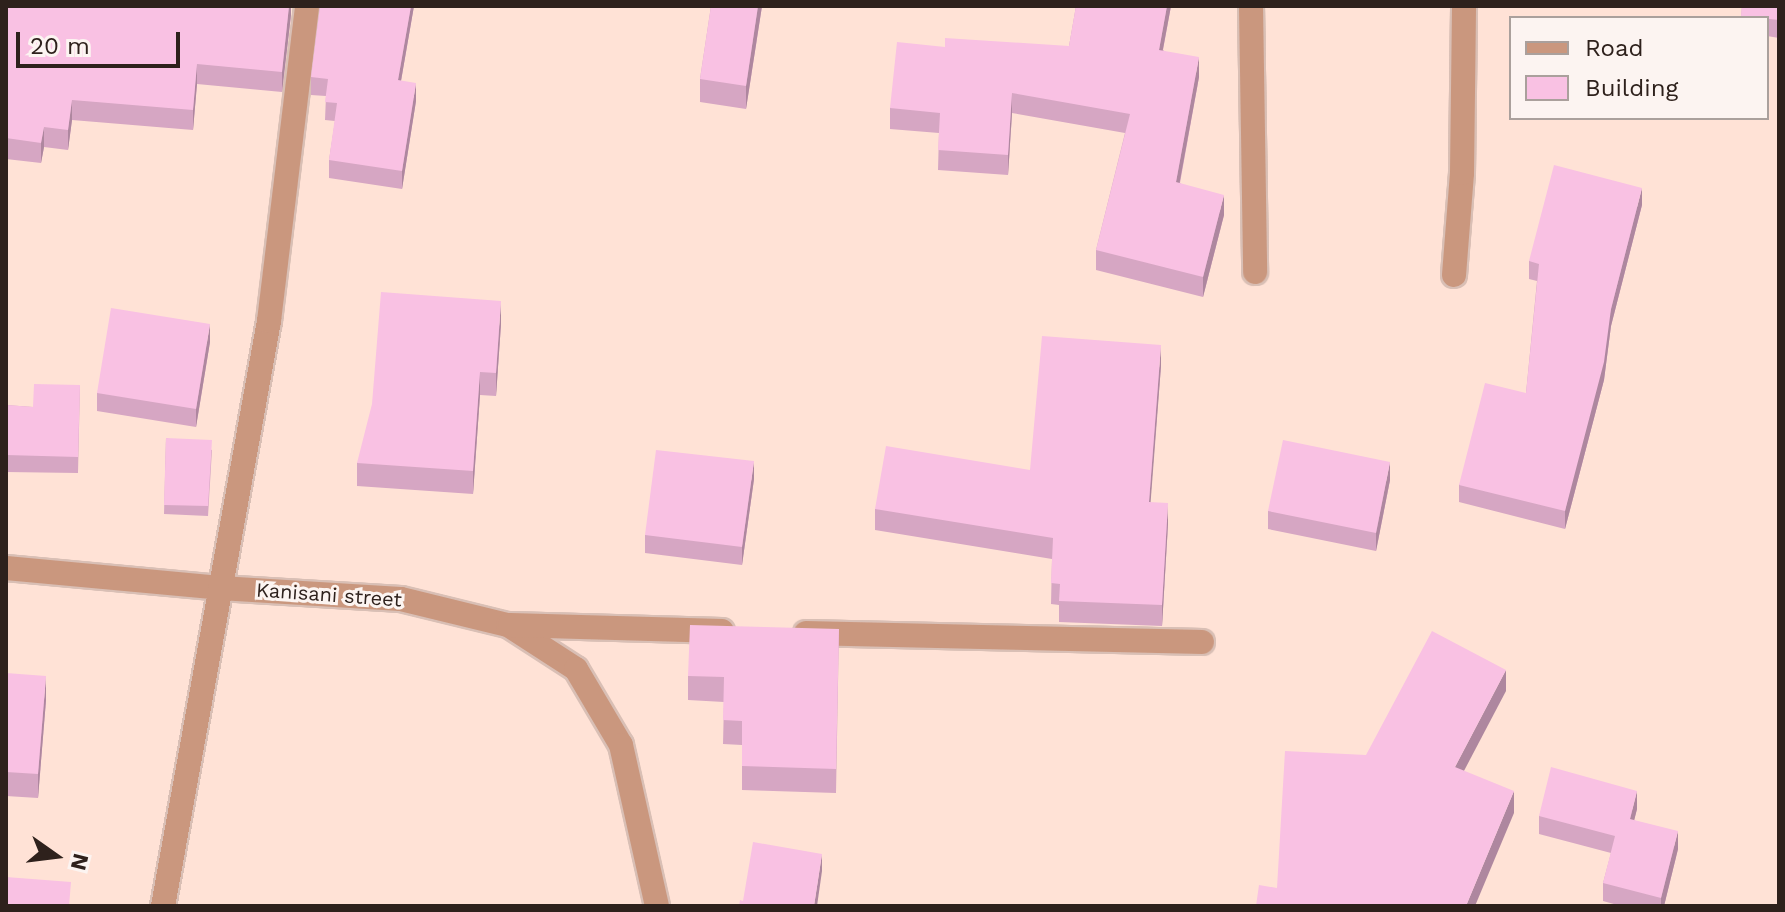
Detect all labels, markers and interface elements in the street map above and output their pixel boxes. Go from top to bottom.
scale bar [20,16,184,66]
legend [1509,16,1769,120]
text: 20 m [30,32,90,60]
text: Road [1585,34,1644,62]
text: Building [1585,74,1678,102]
street label: Kanisani street [255,578,403,612]
north arrow [16,816,96,896]
text: N [66,851,94,873]

